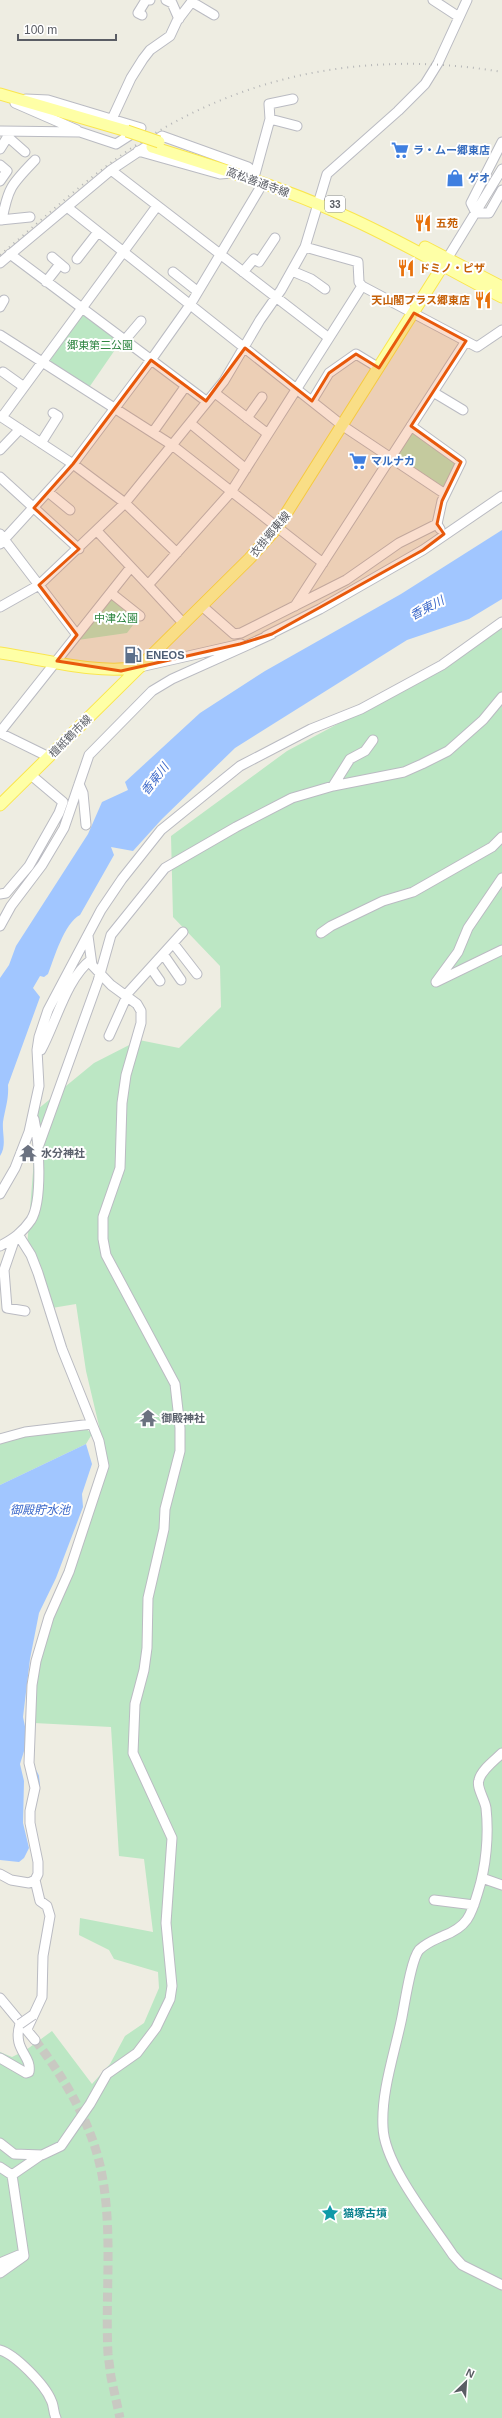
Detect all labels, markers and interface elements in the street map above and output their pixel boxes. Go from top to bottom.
scale bar [18,16,116,42]
text: 100 m [24,23,57,37]
supermarket icon: ラ・ムー郷東店 [390,140,410,160]
place label: ラ・ムー郷東店 [413,144,490,156]
street label: 高松善通寺線 [225,165,291,199]
shop icon: ゲオ [445,168,465,188]
place label: ゲオ [468,172,490,184]
road number: 33 [325,196,345,212]
restaurant icon: 五苑 [413,213,433,233]
place label: 五苑 [436,217,458,229]
restaurant icon: ドミノ・ピザ [396,258,416,278]
place label: ドミノ・ピザ [419,262,485,274]
restaurant icon: 天山閣プラス郷東店 [473,290,493,310]
place label: 天山閣プラス郷東店 [371,294,470,306]
park label: 郷東第二公園 [67,339,133,351]
supermarket icon: マルナカ [348,451,368,471]
place label: マルナカ [371,455,415,467]
street label: 衣掛郷東線 [248,509,292,559]
water label: 香東川 [408,592,448,623]
park label: 中津公園 [94,612,138,624]
fuel station icon: ENEOS [123,645,143,665]
place label: ENEOS [146,649,185,661]
street label: 檀紙鶴市線 [46,712,94,760]
water label: 香東川 [138,759,173,797]
temple icon: 水分神社 [18,1143,38,1163]
place label: 水分神社 [41,1147,85,1159]
temple icon: 御殿神社 [138,1408,158,1428]
place label: 御殿神社 [161,1412,205,1424]
water label: 御殿貯水池 [10,1503,71,1517]
place icon: 猫塚古墳 [320,2203,340,2223]
place label: 猫塚古墳 [343,2207,387,2219]
north arrow [446,2362,486,2402]
text: N [464,2366,476,2380]

